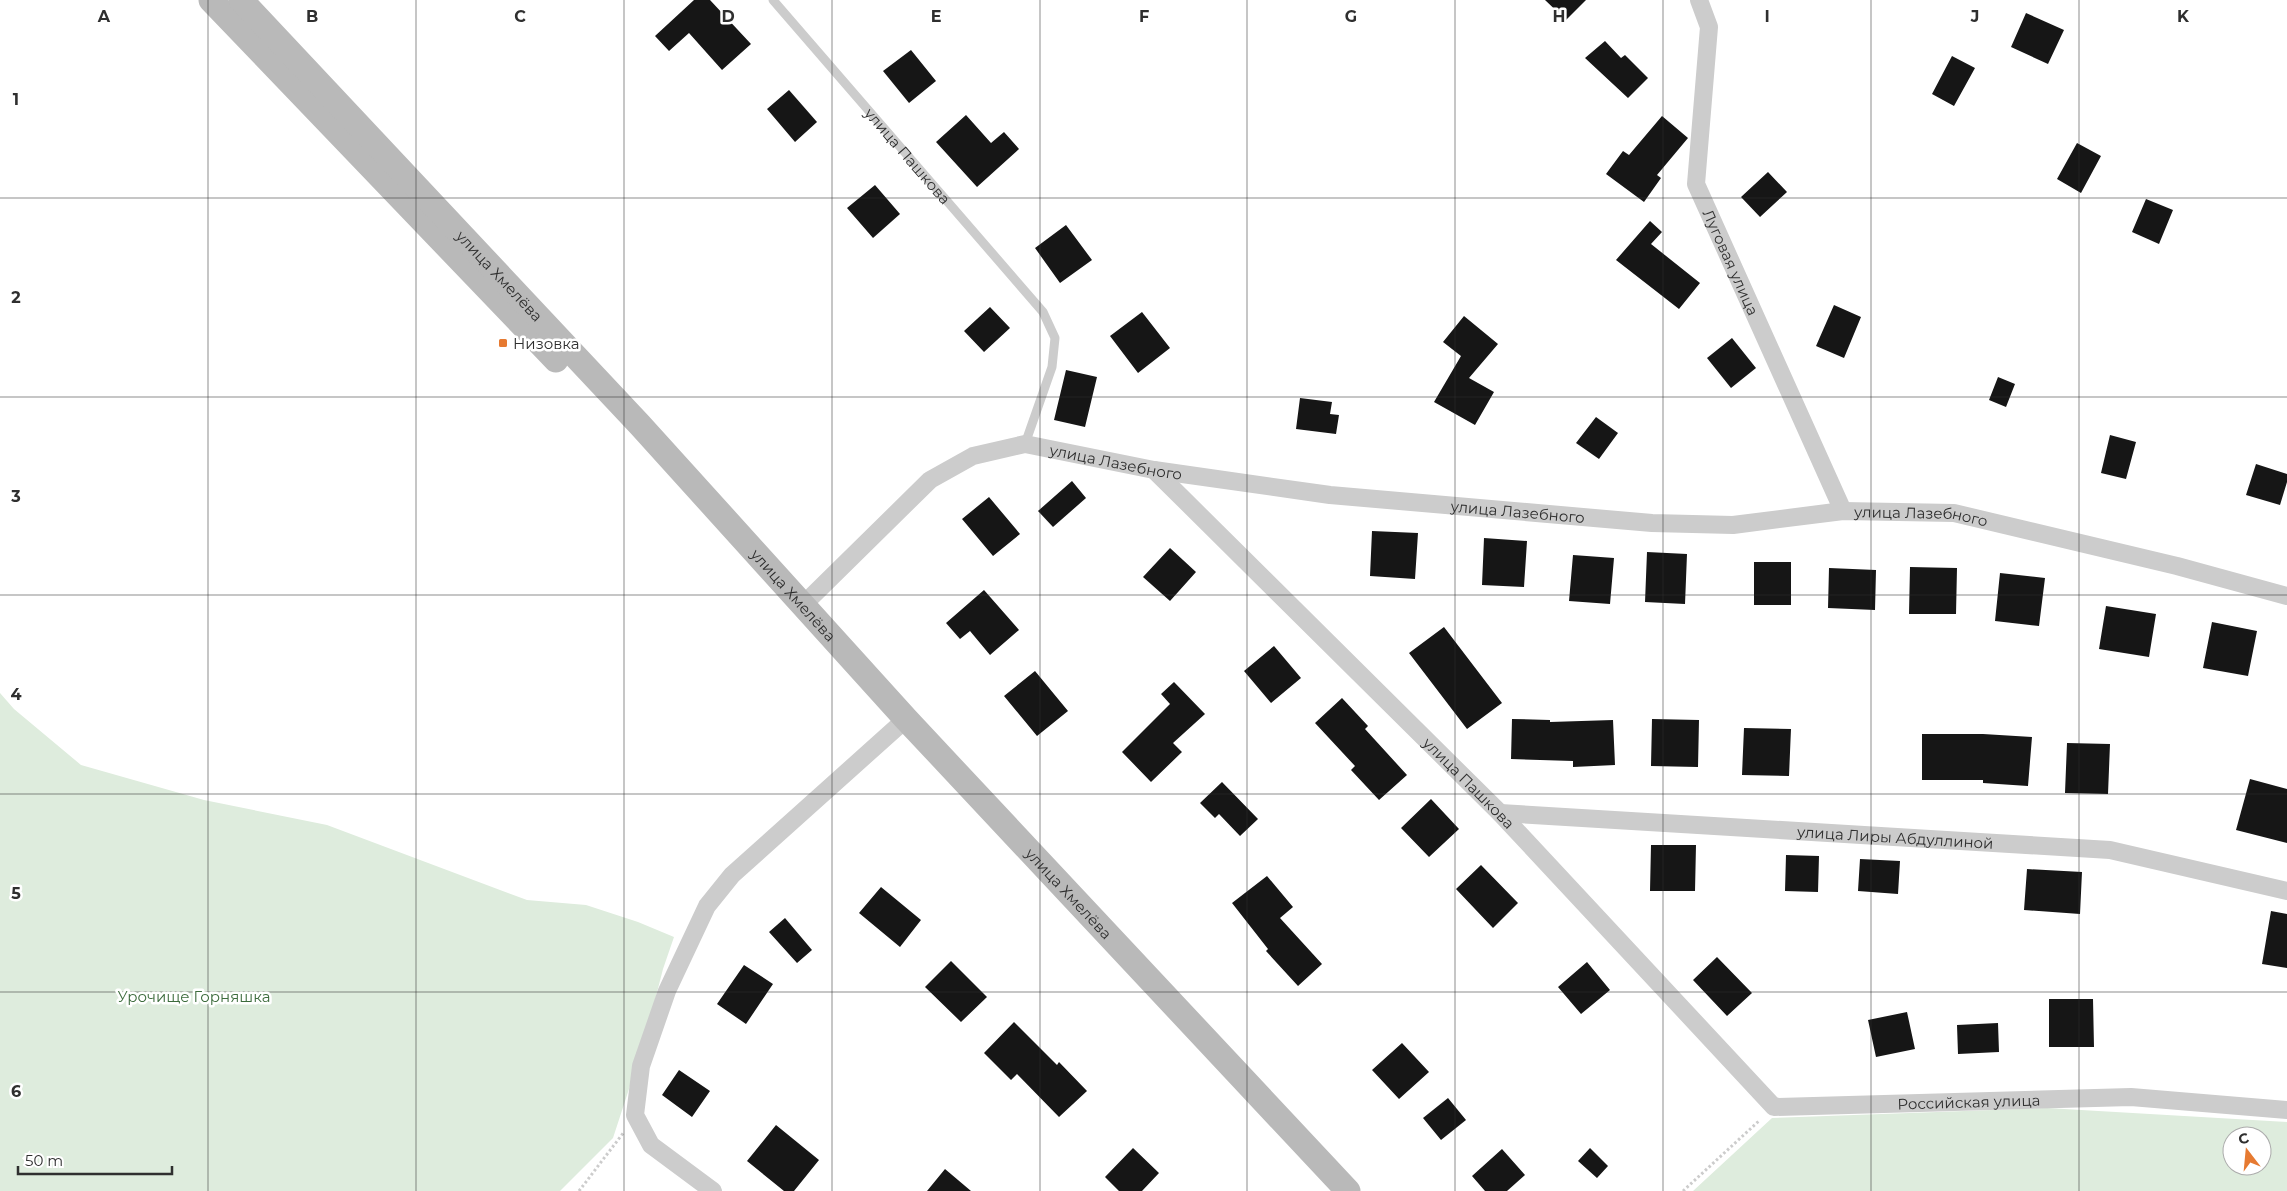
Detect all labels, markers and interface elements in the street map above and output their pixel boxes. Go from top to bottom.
text: A [97,7,111,26]
text: B [306,7,318,26]
text: C [514,7,526,26]
text: D [721,7,735,26]
text: E [931,7,941,26]
text: F [1139,7,1149,26]
text: G [1345,7,1357,26]
text: H [1553,7,1565,26]
text: I [1764,7,1770,26]
text: J [1970,7,1979,26]
text: K [2177,7,2190,26]
text: 1 [13,90,19,109]
street label: улица Пашкова [860,103,955,208]
street label: Луговая улица [1699,206,1763,318]
street label: улица Хмелёва [452,225,547,325]
text: 2 [11,288,21,307]
place label: Низовка [513,334,580,353]
marker: Низовка [497,337,509,349]
street label: улица Лазебного [1047,440,1184,483]
text: 3 [10,487,21,506]
street label: улица Лазебного [1449,496,1586,527]
street label: улица Лазебного [1853,502,1990,530]
street label: улица Хмелёва [746,544,840,645]
text: 4 [10,685,22,704]
street label: улица Пашкова [1419,732,1519,832]
street label: улица Лиры Абдуллиной [1795,821,1994,852]
street label: улица Хмелёва [1021,843,1116,943]
text: 5 [11,884,21,903]
park label: Урочище Горняшка [118,987,271,1006]
text: 6 [11,1082,21,1101]
street label: Российская улица [1897,1090,2041,1113]
north arrow [2222,1126,2272,1176]
text: С [2236,1128,2251,1149]
scale bar [18,1144,171,1176]
text: 50 m [25,1151,63,1170]

